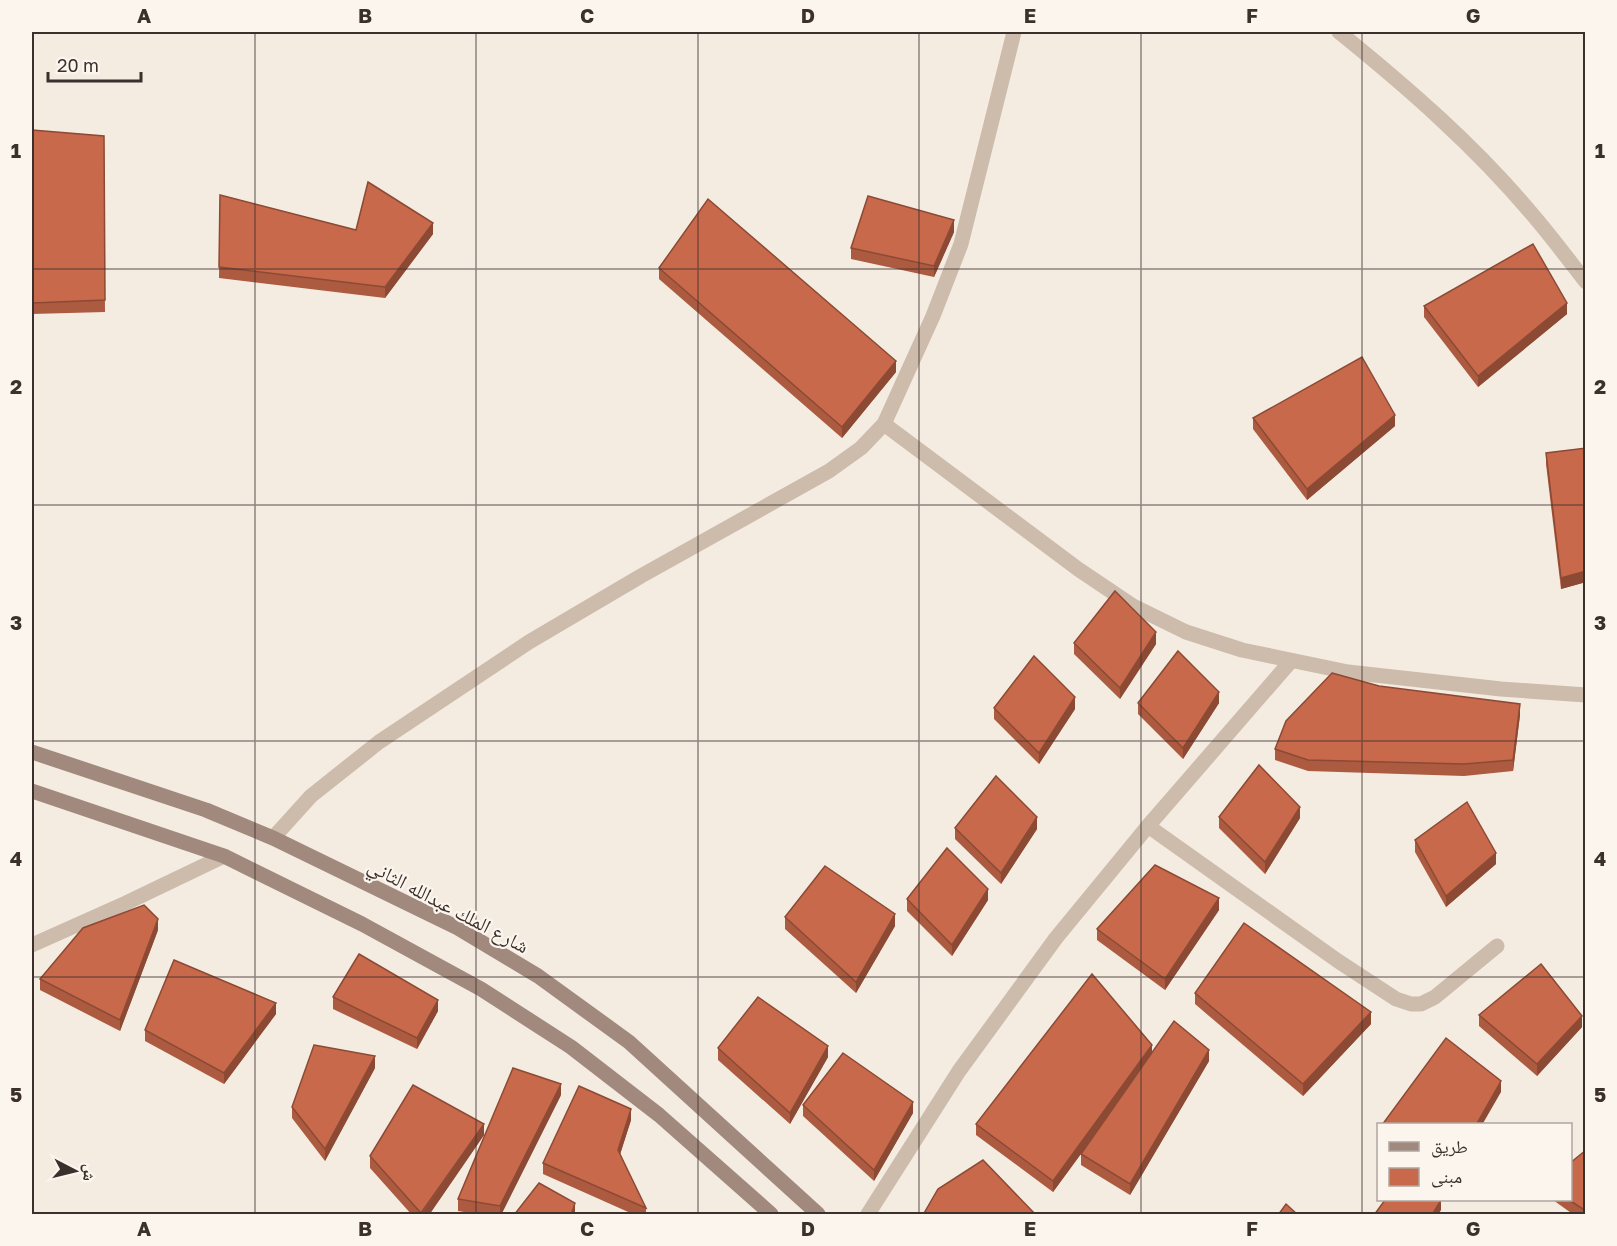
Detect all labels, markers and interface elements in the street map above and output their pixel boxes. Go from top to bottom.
text: A [137,3,151,27]
text: B [358,3,372,27]
text: C [580,3,594,27]
text: D [801,3,815,27]
text: E [1024,3,1036,27]
text: F [1246,3,1258,27]
text: G [1466,3,1480,27]
scale bar [48,45,141,83]
text: 20 m [57,54,99,76]
text: 1 [11,138,21,162]
text: 1 [1595,138,1605,162]
text: 2 [10,374,22,398]
text: 2 [1594,374,1606,398]
text: 3 [10,610,22,634]
text: 3 [1594,610,1606,634]
text: 4 [10,846,22,870]
text: 4 [1594,846,1606,870]
street label: شارع الملك عبدالله الثاني [362,852,534,962]
text: 5 [10,1082,22,1106]
text: 5 [1594,1082,1606,1106]
legend [1377,1123,1572,1201]
text: طريق [1431,1135,1468,1158]
north arrow [45,1141,105,1201]
text: ش [79,1163,101,1182]
text: مبنى [1431,1165,1462,1188]
text: A [137,1216,151,1240]
text: B [358,1216,372,1240]
text: C [580,1216,594,1240]
text: D [801,1216,815,1240]
text: E [1024,1216,1036,1240]
text: F [1246,1216,1258,1240]
text: G [1466,1216,1480,1240]

